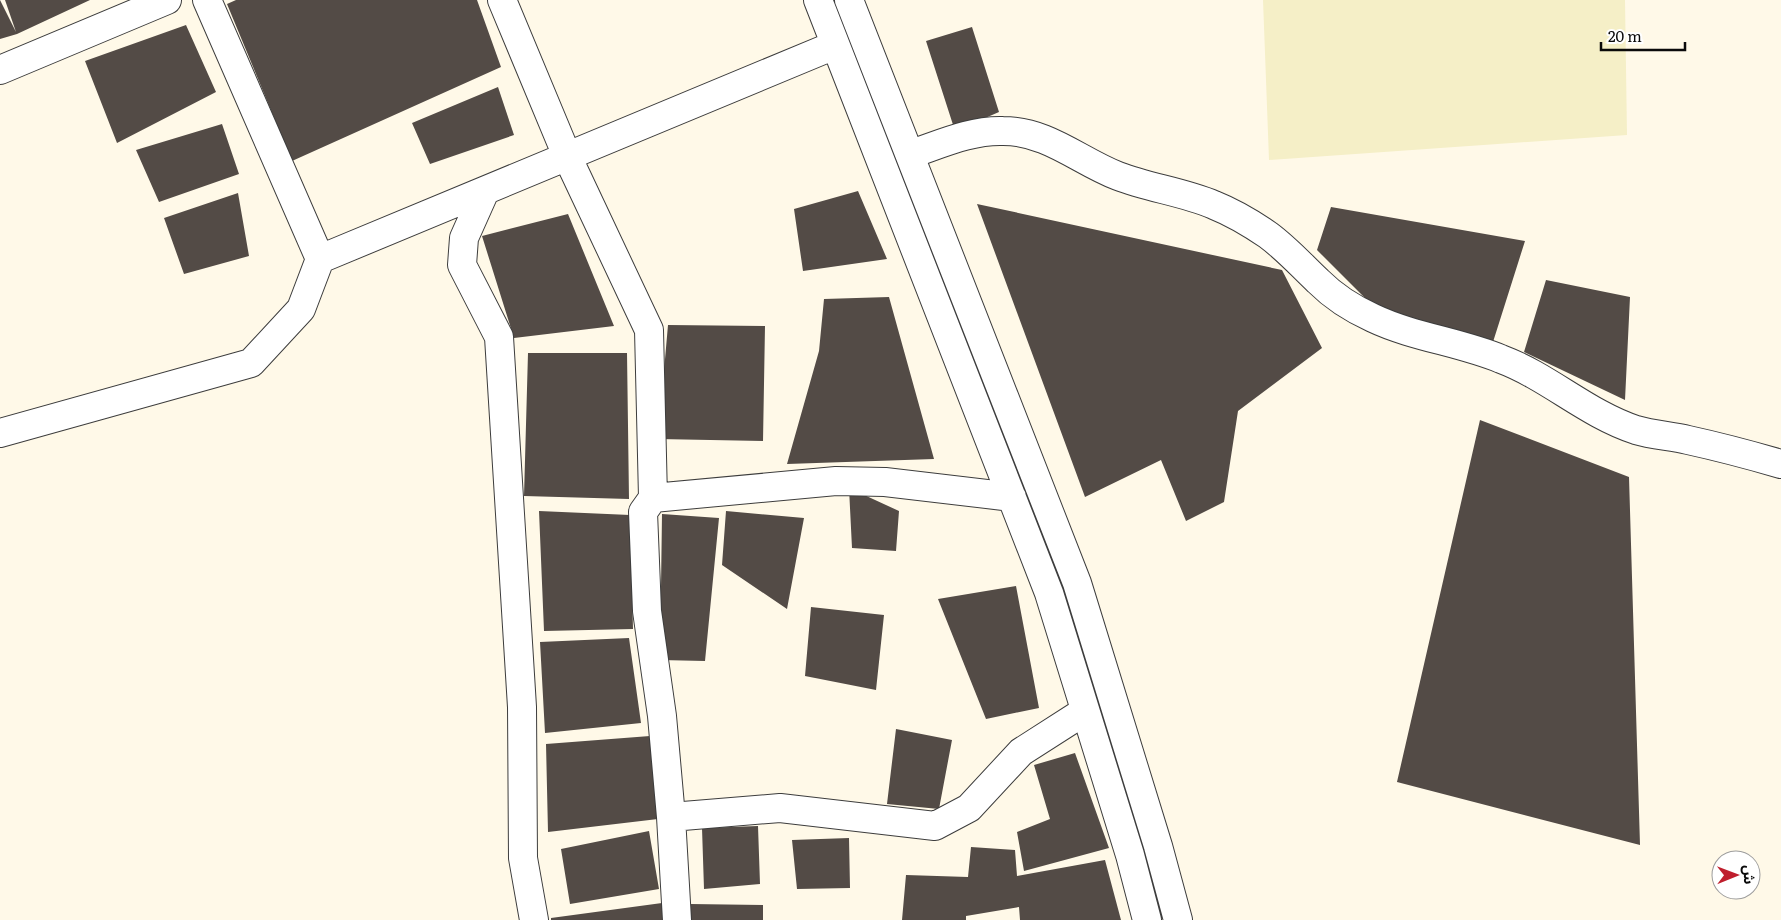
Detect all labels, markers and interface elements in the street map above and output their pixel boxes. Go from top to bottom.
scale bar [1601,20,1685,52]
text: 20 m [1608,24,1642,47]
north arrow [1711,850,1761,900]
text: ش [1740,865,1760,885]

